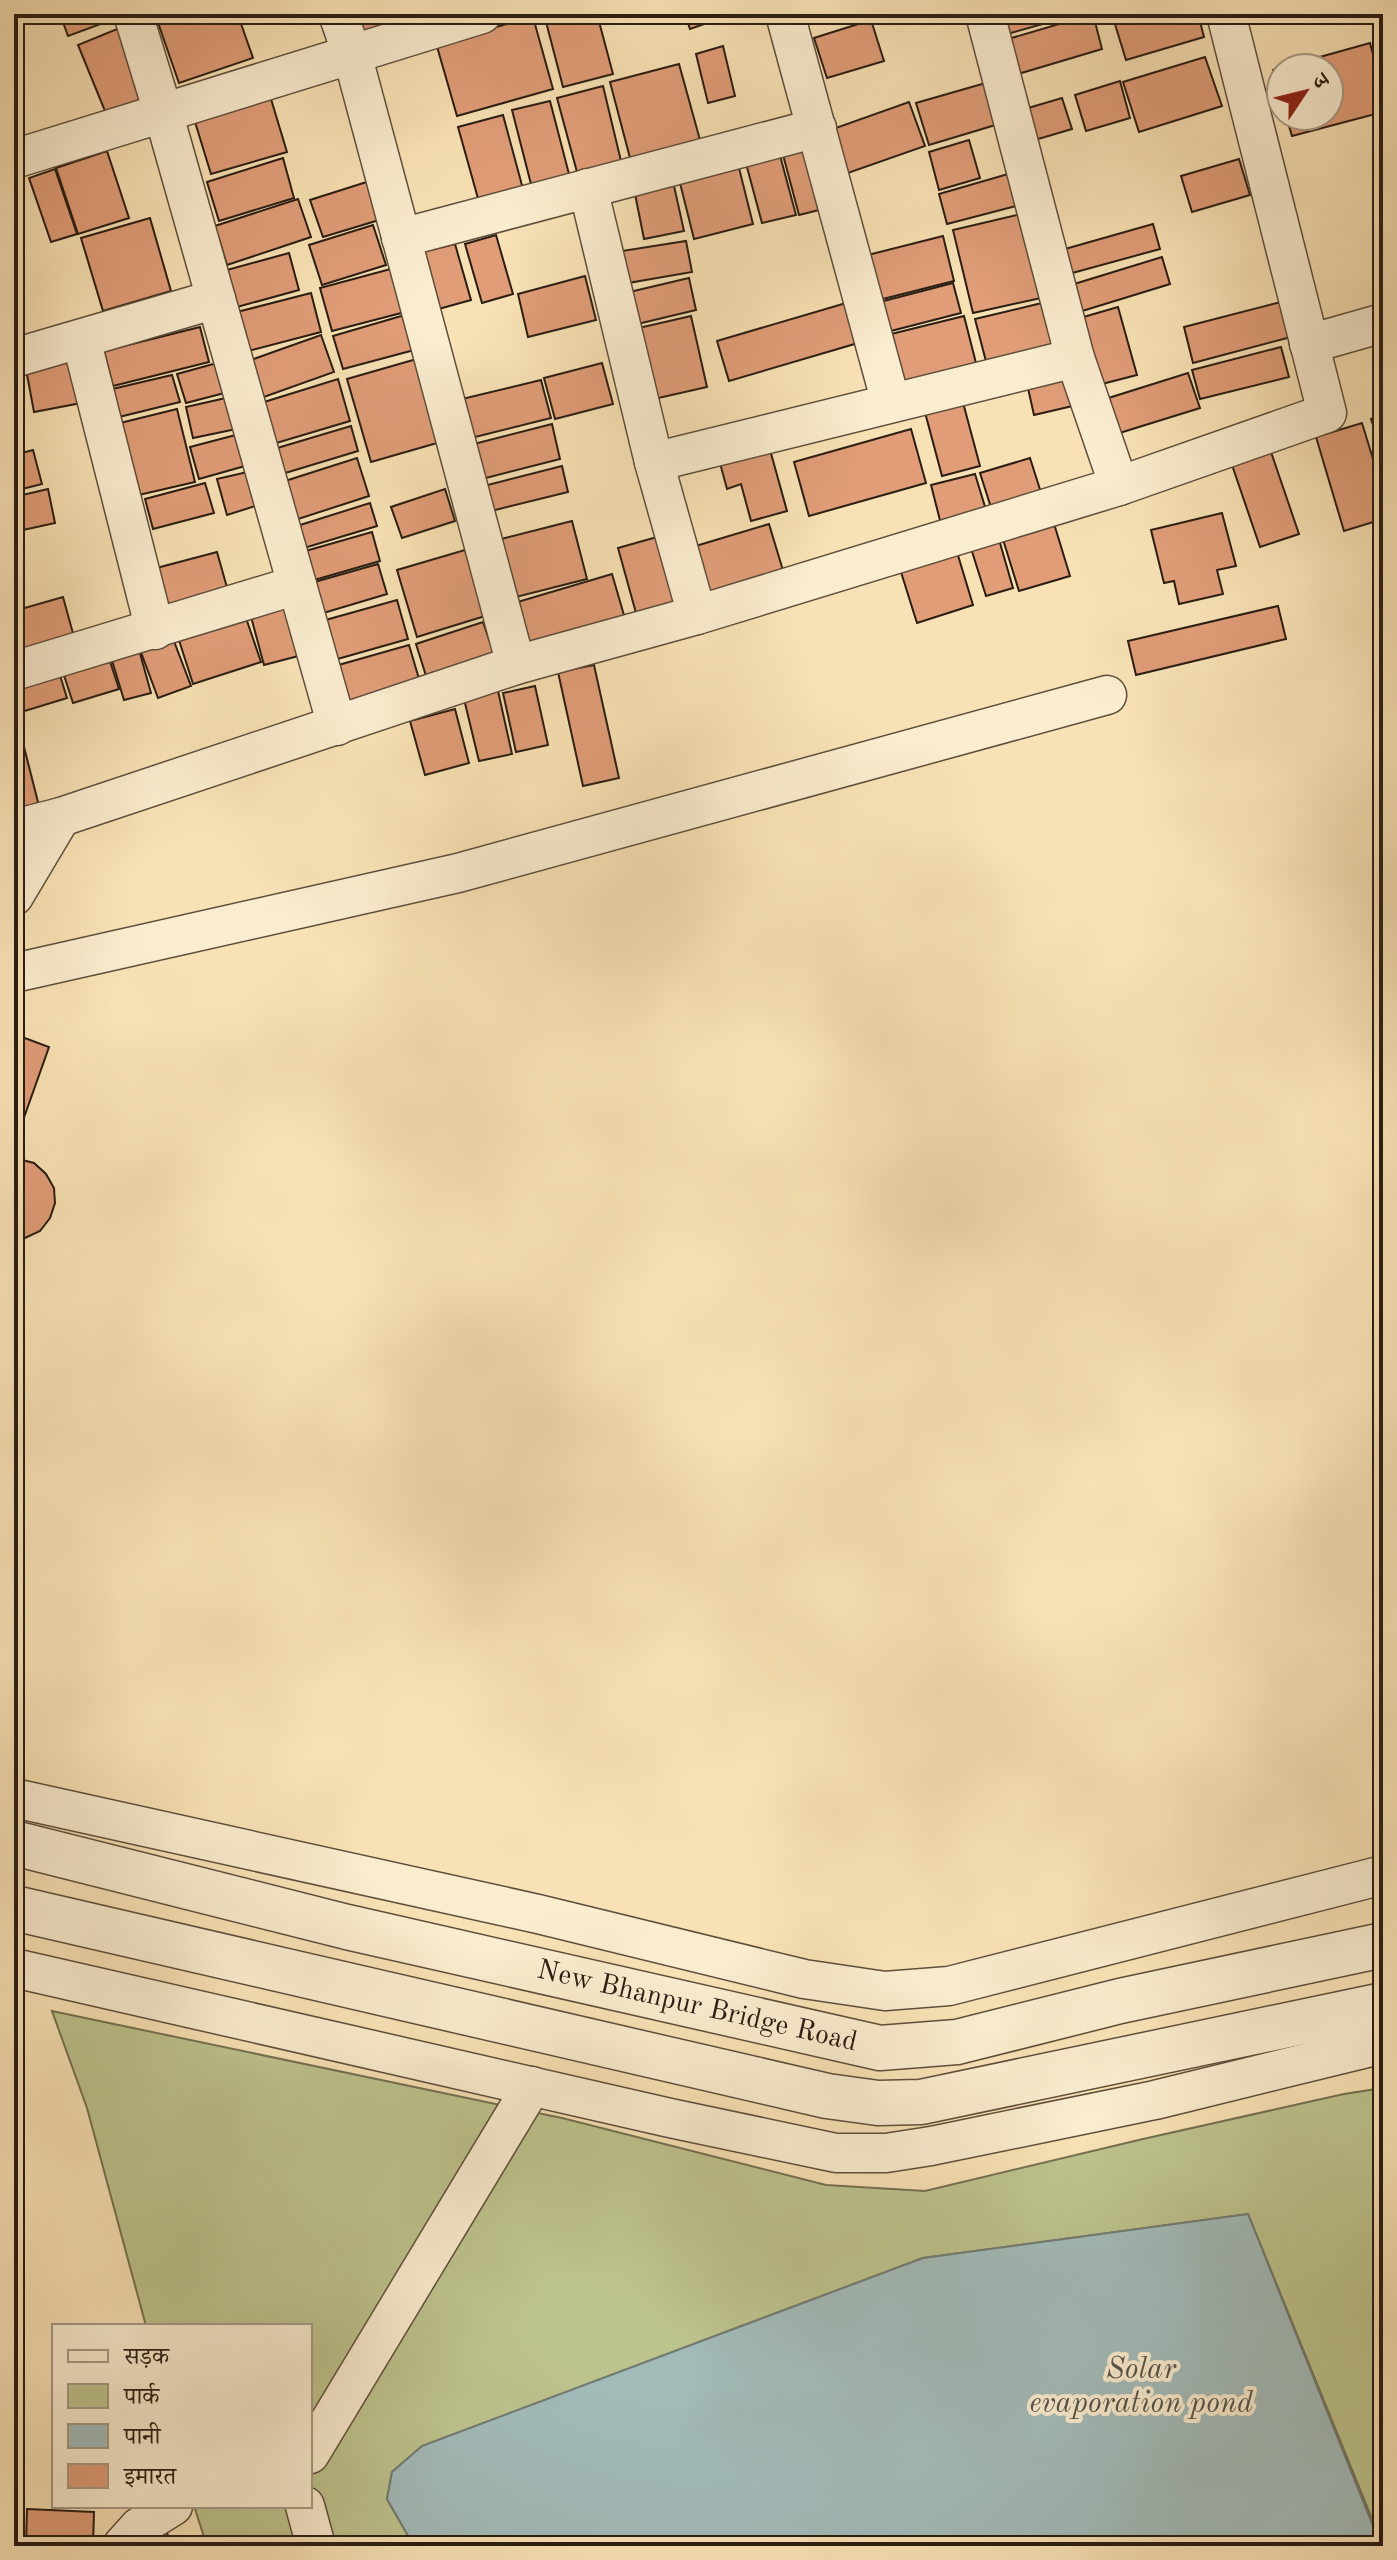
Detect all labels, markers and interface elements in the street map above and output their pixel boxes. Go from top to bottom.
north arrow [1265,52,1345,132]
text: उ [1306,69,1333,94]
street label: New Bhanpur Bridge Road [534,1957,860,2057]
legend [52,2324,312,2508]
text: सड़क [123,2346,171,2370]
water label: Solar evaporation pond [1029,2355,1254,2419]
text: पार्क [123,2382,161,2410]
text: पानी [123,2422,162,2450]
text: इमारत [123,2466,177,2490]

